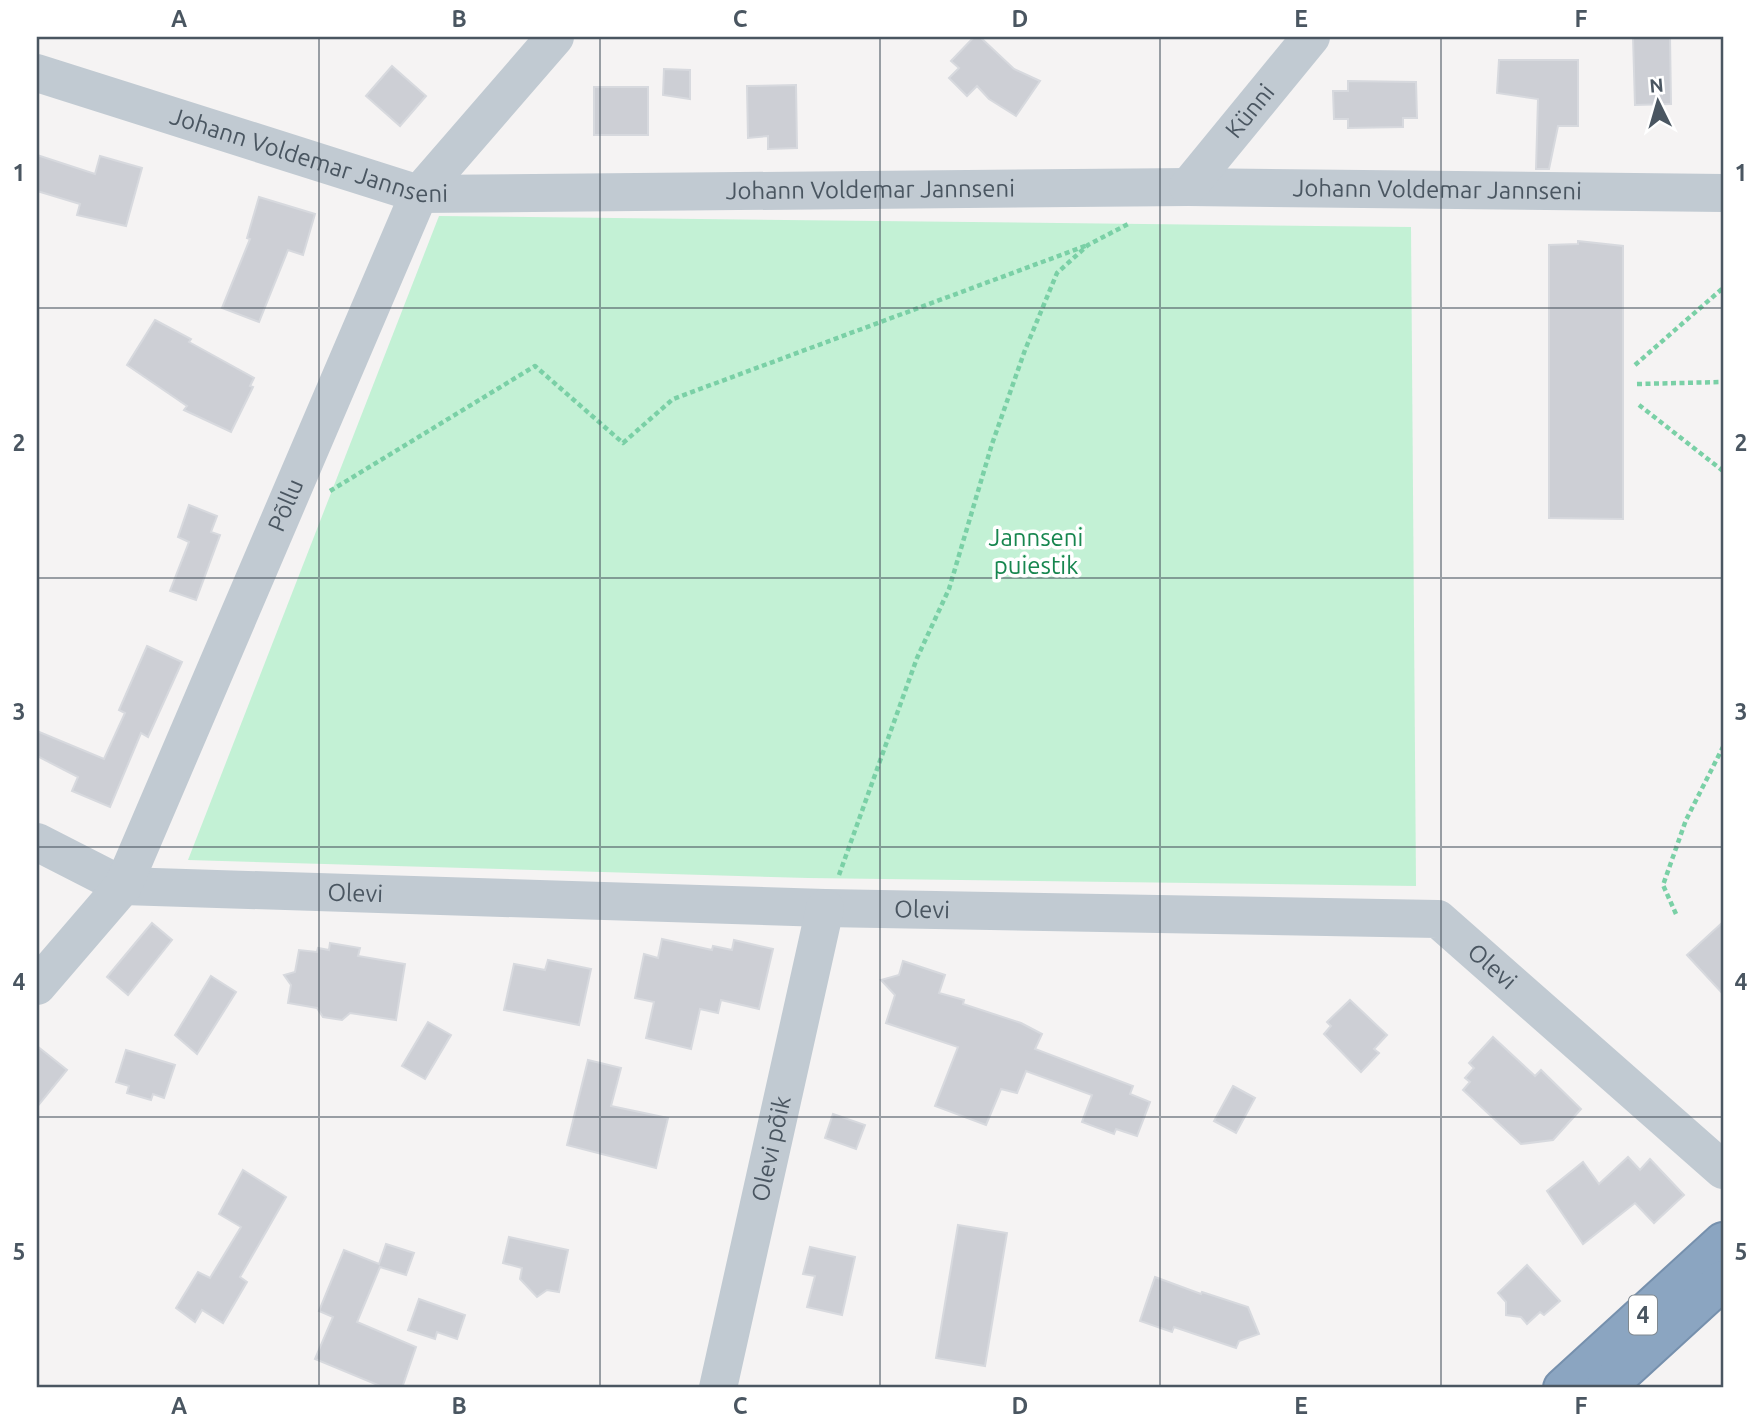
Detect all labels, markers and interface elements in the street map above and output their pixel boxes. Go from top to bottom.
text: A [171,6,187,31]
text: B [451,6,467,31]
text: C [733,6,748,31]
text: D [1012,6,1028,31]
text: E [1294,6,1308,31]
text: F [1575,6,1588,31]
north arrow [1624,66,1694,136]
text: N [1648,73,1665,97]
street label: Künni [1220,79,1280,143]
street label: Johann Voldemar Jannseni [167,102,448,207]
text: 1 [13,160,25,185]
text: 1 [1735,160,1747,185]
street label: Johann Voldemar Jannseni [1292,174,1582,204]
street label: Johann Voldemar Jannseni [725,175,1015,204]
text: 2 [13,430,25,455]
text: 2 [1735,430,1747,455]
street label: Põllu [262,475,309,535]
park label: Jannseni puiestik [989,524,1083,579]
text: 3 [13,699,25,724]
text: 3 [1735,699,1747,724]
street label: Olevi [327,878,384,907]
street label: Olevi [894,895,950,923]
street label: Olevi [1462,938,1522,995]
text: 4 [13,969,26,994]
text: 4 [1735,969,1748,994]
street label: Olevi põik [746,1093,796,1204]
text: 5 [13,1239,25,1264]
text: 5 [1735,1239,1747,1264]
road number: 4 [1629,1296,1657,1334]
text: A [171,1393,187,1418]
text: B [451,1393,467,1418]
text: C [733,1393,748,1418]
text: D [1012,1393,1028,1418]
text: E [1294,1393,1308,1418]
text: F [1575,1393,1588,1418]

